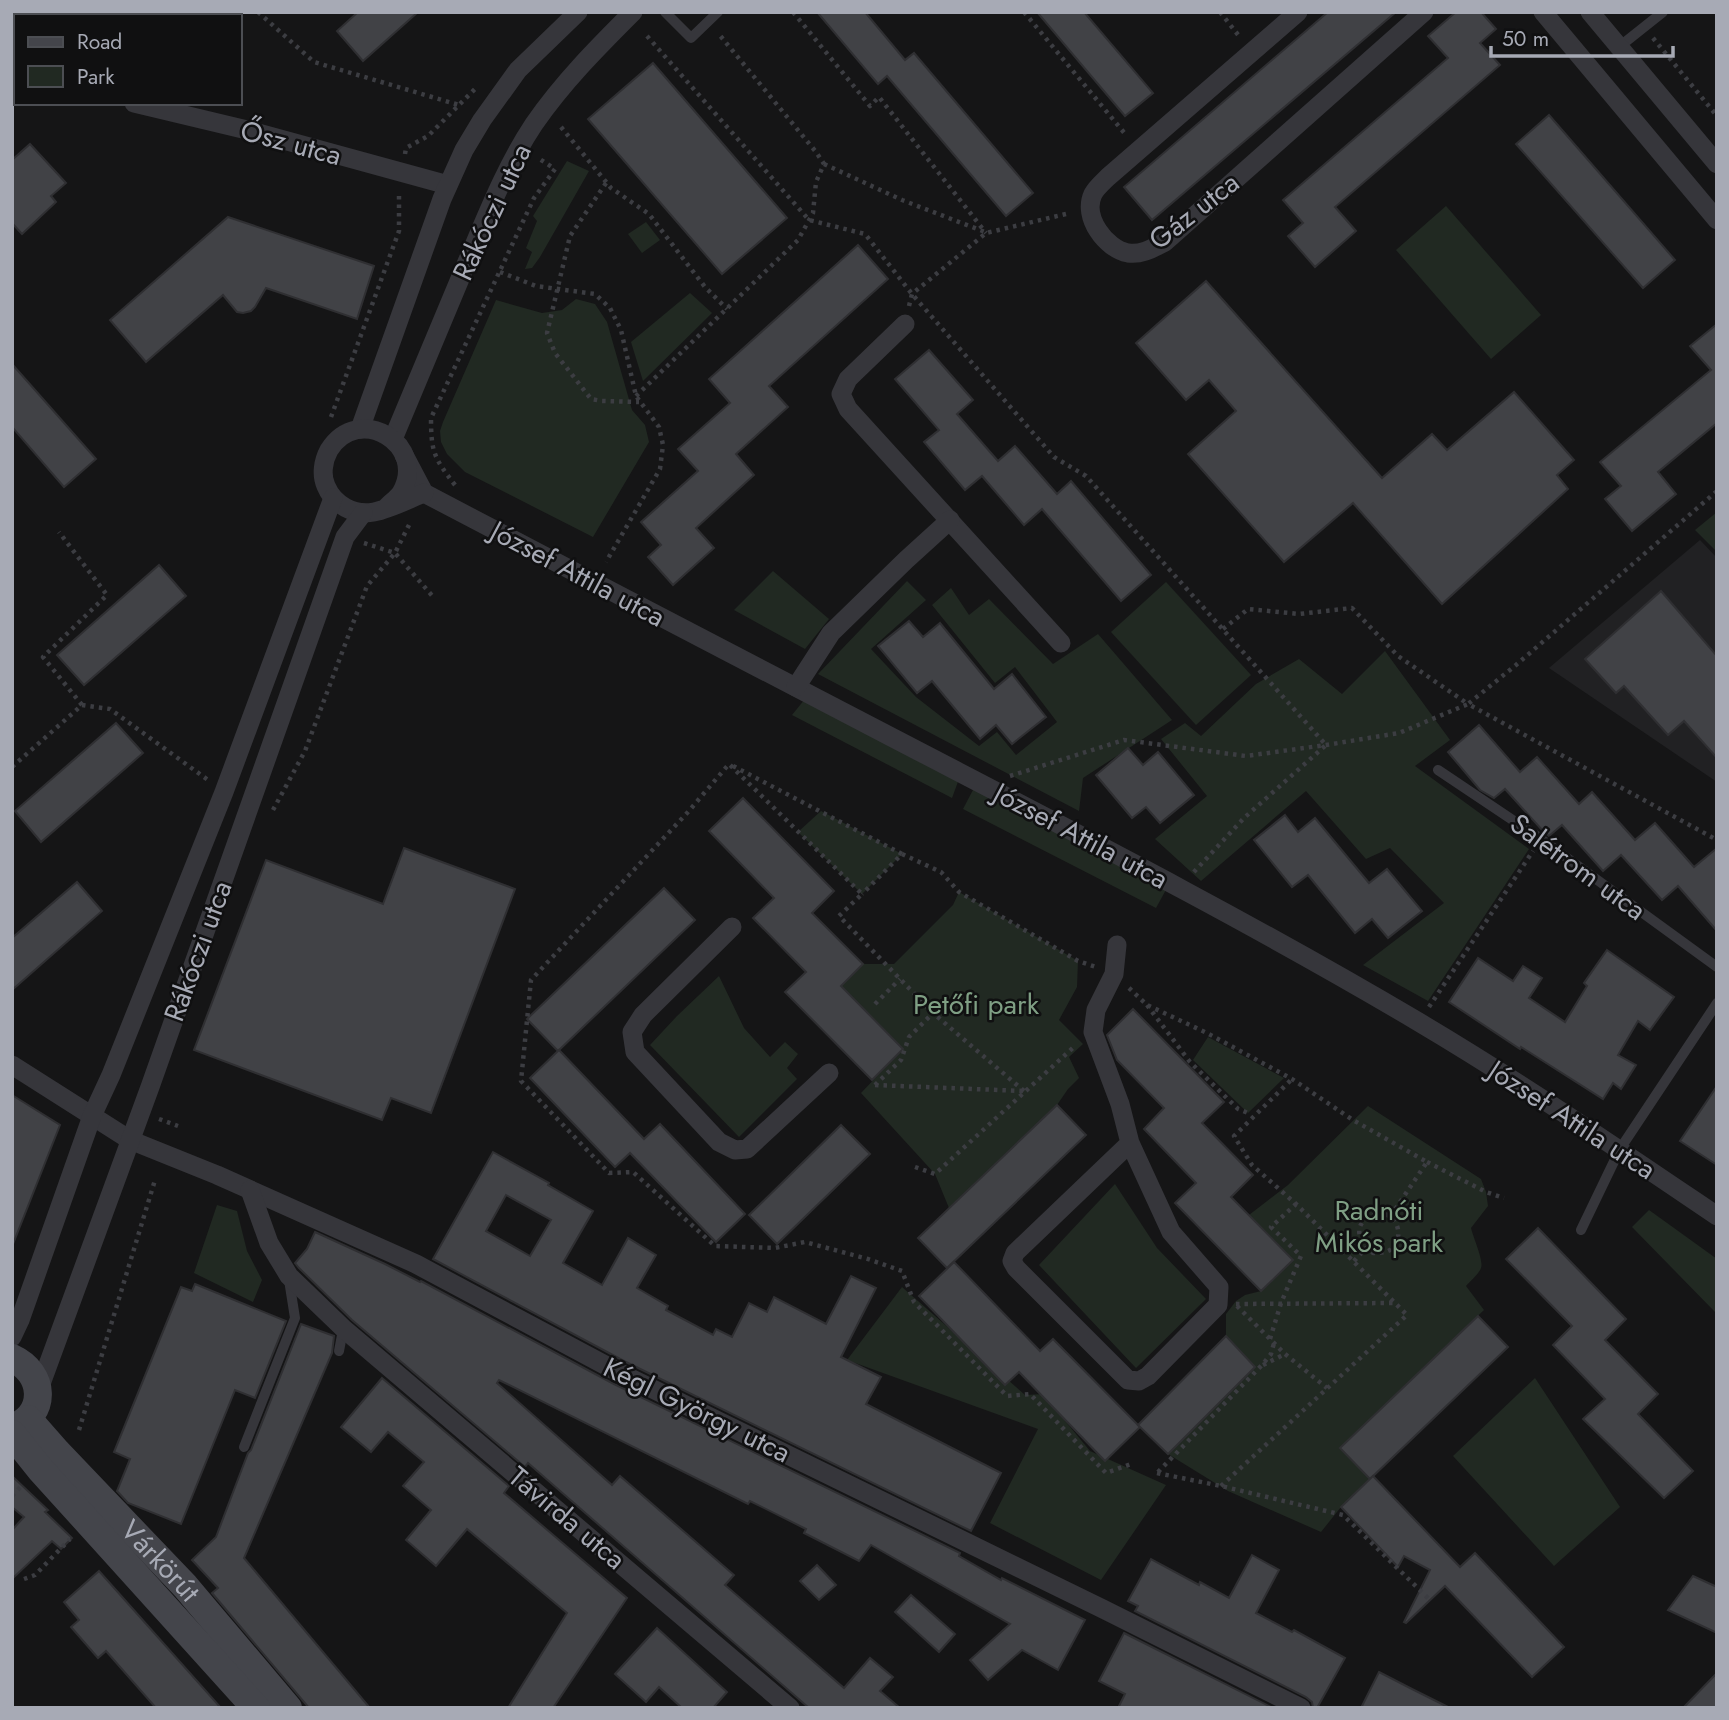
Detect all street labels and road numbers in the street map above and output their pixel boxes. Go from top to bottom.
street label: Ősz utca [236,110,346,176]
street label: Rákóczi utca [442,137,542,287]
street label: Gáz utca [1140,163,1248,259]
street label: József Attila utca [480,509,673,637]
street label: József Attila utca [983,771,1176,899]
street label: Salétrom utca [1501,804,1655,930]
street label: Rákóczi utca [154,875,242,1027]
street label: József Attila utca [1477,1048,1664,1190]
street label: Kégl György utca [596,1347,798,1473]
street label: Távirda utca [500,1457,634,1579]
street label: Várkörút [111,1510,210,1611]

